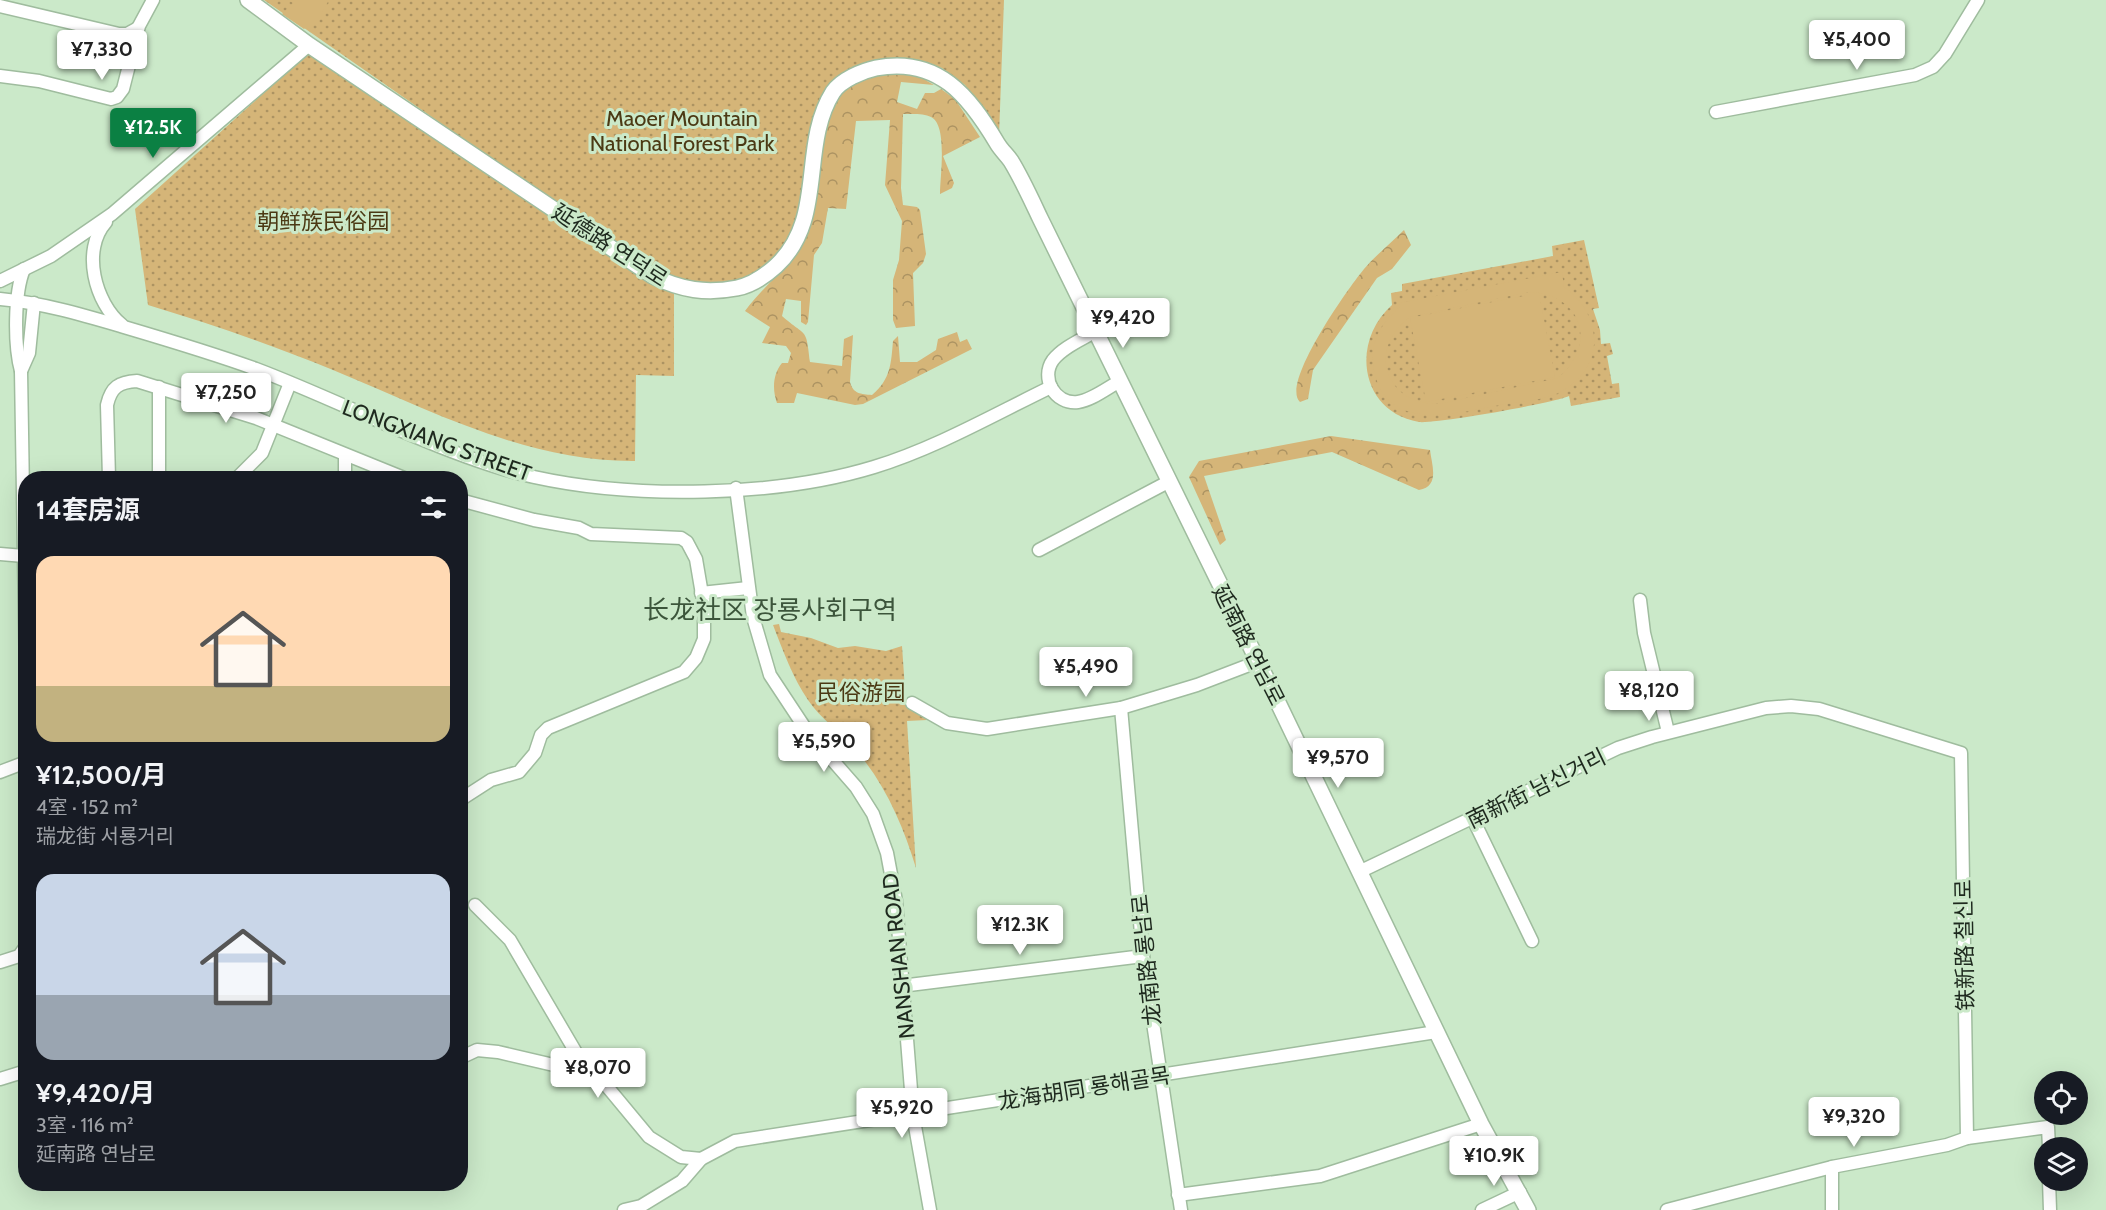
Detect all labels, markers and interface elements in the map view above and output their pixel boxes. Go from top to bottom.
pin: ¥5,400 [1808,20,1906,71]
text: ¥5,400 [1823,27,1891,51]
pin: ¥7,330 [53,30,151,81]
text: ¥7,330 [71,37,133,61]
park label: Maoer Mountain National Forest Park [590,105,774,157]
pin: ¥12.5K [104,108,202,159]
text: ¥12.5K [124,115,182,139]
street label: 延德路 연덕로 [547,198,672,293]
park label: 朝鲜族民俗园 [257,208,389,235]
pin: ¥9,420 [1074,298,1172,349]
text: ¥9,420 [1091,305,1155,329]
pin: ¥7,250 [177,373,275,424]
text: ¥7,250 [195,380,257,404]
street label: LONGXIANG STREET [339,394,535,487]
icon: filters [417,491,450,524]
text: 14套房源 [36,494,140,526]
street label: 延南路 연남로 [1207,580,1290,710]
district label: 长龙社区 장룡사회구역 [643,594,897,626]
icon: home [189,595,297,703]
pin: ¥5,490 [1037,647,1135,698]
text: ¥5,490 [1053,654,1119,678]
pin: ¥8,120 [1600,671,1698,722]
text: ¥8,120 [1619,678,1679,702]
park label: 民俗游园 [817,679,905,706]
pin: ¥5,590 [775,722,873,773]
text: ¥5,590 [792,729,856,753]
pin: ¥9,570 [1289,738,1387,789]
street label: 南新街 남신거리 [1462,743,1610,834]
text: ¥9,570 [1307,745,1369,769]
text: ¥12,500/月 [36,759,167,791]
text: 4室 · 152 m² [36,795,138,819]
text: 瑞龙街 서룡거리 [36,824,174,848]
street label: NANSHAN ROAD [876,872,921,1040]
street label: 铁新路 철신로 [1950,879,1979,1011]
street label: 龙南路 룡남로 [1126,893,1167,1027]
pin: ¥12.3K [971,905,1069,956]
text: ¥12.3K [991,912,1049,936]
icon: home [189,913,297,1021]
pin: ¥8,070 [549,1048,647,1099]
text: ¥8,070 [565,1055,631,1079]
street label: 龙海胡同 룡해골목 [996,1062,1172,1115]
map controls [2034,1071,2088,1191]
button: locate [2034,1071,2088,1125]
text: ¥9,420/月 [36,1077,155,1109]
pin: ¥5,920 [853,1088,951,1139]
text: ¥5,920 [870,1095,934,1119]
pin: ¥9,320 [1805,1097,1903,1148]
text: ¥9,320 [1822,1104,1886,1128]
text: 3室 · 116 m² [36,1113,134,1137]
pin: ¥10.9K [1445,1136,1543,1187]
button: layers [2034,1137,2088,1191]
text: 延南路 연남로 [36,1142,156,1166]
text: ¥10.9K [1463,1143,1525,1167]

